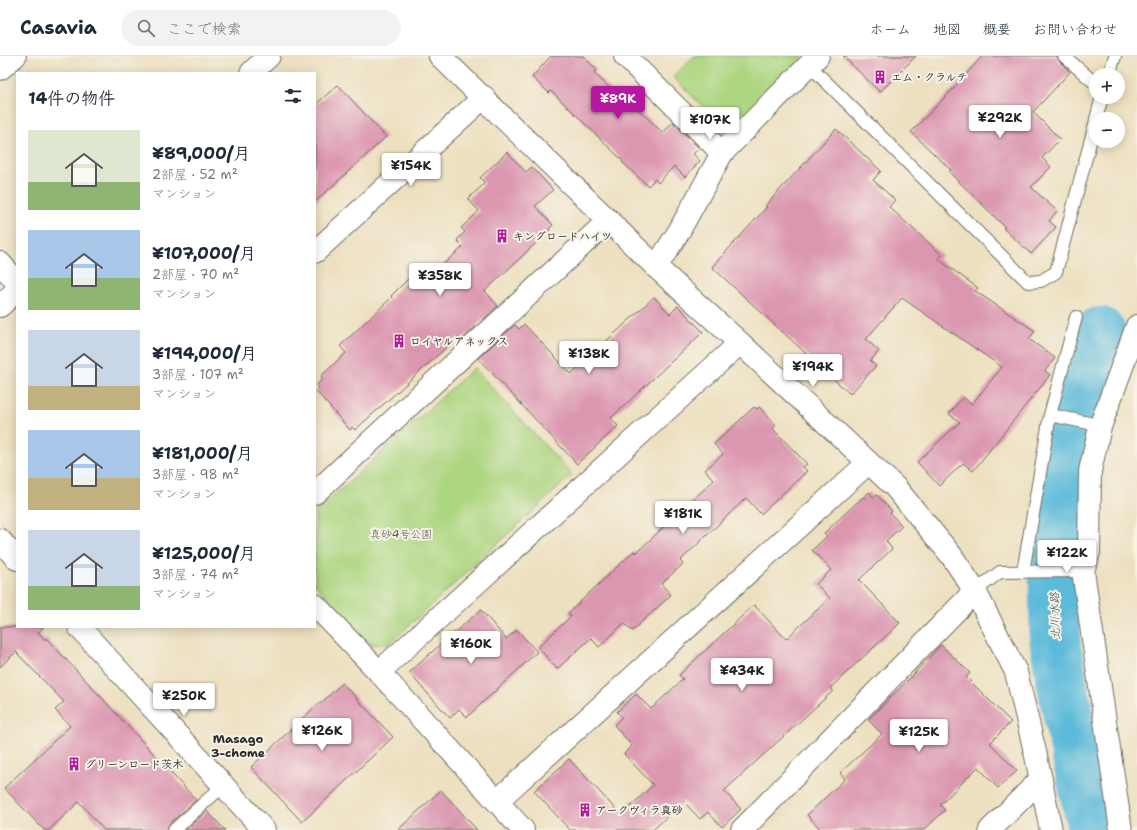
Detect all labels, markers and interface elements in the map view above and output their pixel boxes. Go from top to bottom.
search box [121,10,401,46]
text: Casavia [20,15,97,40]
icon: search [135,17,157,39]
text: ここで検索 [167,19,242,39]
text: ホーム [870,20,911,38]
text: 地図 [933,20,961,38]
text: 概要 [983,20,1011,38]
text: お問い合わせ [1033,20,1117,38]
map controls [1089,68,1125,148]
button: + [1089,68,1125,104]
building icon: エム・クラルテ [872,69,888,85]
place label: エム・クラルテ [891,70,968,85]
icon: filters [282,85,304,107]
pin: ¥89K [594,86,642,120]
text: 14件の物件 [28,87,115,109]
text: ¥89K [600,90,636,107]
pin: ¥292K [972,105,1028,139]
pin: ¥107K [682,107,738,141]
text: ¥292K [978,109,1022,126]
text: ¥107K [689,111,731,128]
button: − [1089,112,1125,148]
text: ¥89,000/月 [152,142,250,164]
icon: home [60,146,108,194]
pin: ¥154K [383,153,439,187]
text: ¥154K [391,157,431,174]
text: 2部屋 · 52 m² [152,166,238,183]
text: マンション [152,185,216,202]
building icon: キングロードハイツ [494,228,510,244]
place label: キングロードハイツ [513,229,612,244]
text: ¥107,000/月 [152,242,256,264]
icon: home [60,246,108,294]
pin: ¥358K [412,263,468,297]
text: 2部屋 · 70 m² [152,266,239,283]
text: ¥358K [418,267,462,284]
text: マンション [152,285,216,302]
building icon: ロイヤルアネックス [391,333,407,349]
place label: ロイヤルアネックス [410,334,508,349]
pin: ¥138K [561,341,617,375]
text: ¥194,000/月 [152,342,257,364]
text: ¥138K [568,345,610,362]
icon: home [60,346,108,394]
pin: ¥194K [785,354,841,388]
text: ¥194K [792,358,834,375]
text: 3部屋 · 107 m² [152,366,244,383]
text: マンション [152,385,216,402]
text: ¥181,000/月 [152,442,253,464]
icon: home [60,446,108,494]
text: 3部屋 · 98 m² [152,466,239,483]
text: マンション [152,485,216,502]
pin: ¥181K [655,501,711,535]
text: ¥181K [664,505,702,522]
park label: 真砂4号公園 [370,527,432,542]
pin: ¥122K [1039,540,1095,574]
text: ¥125,000/月 [152,542,256,564]
text: ¥122K [1046,544,1088,561]
icon: home [60,546,108,594]
text: 3部屋 · 74 m² [152,566,239,583]
text: マンション [152,585,216,602]
water label: 北川水路 [1047,591,1063,640]
pin: ¥160K [443,631,499,665]
text: ¥160K [450,635,492,652]
pin: ¥434K [714,658,770,692]
text: ¥434K [720,662,764,679]
pin: ¥250K [156,683,212,717]
text: ¥250K [162,687,206,704]
pin: ¥126K [294,718,350,752]
pin: ¥125K [891,719,947,753]
text: ¥126K [301,722,343,739]
text: ¥125K [899,723,939,740]
district label: Masago 3-chome [211,731,265,761]
building icon: グリーンロード茨木 [66,756,82,772]
place label: グリーンロード茨木 [85,757,183,772]
building icon: アークヴィラ真砂 [577,802,593,818]
place label: アークヴィラ真砂 [596,803,683,818]

